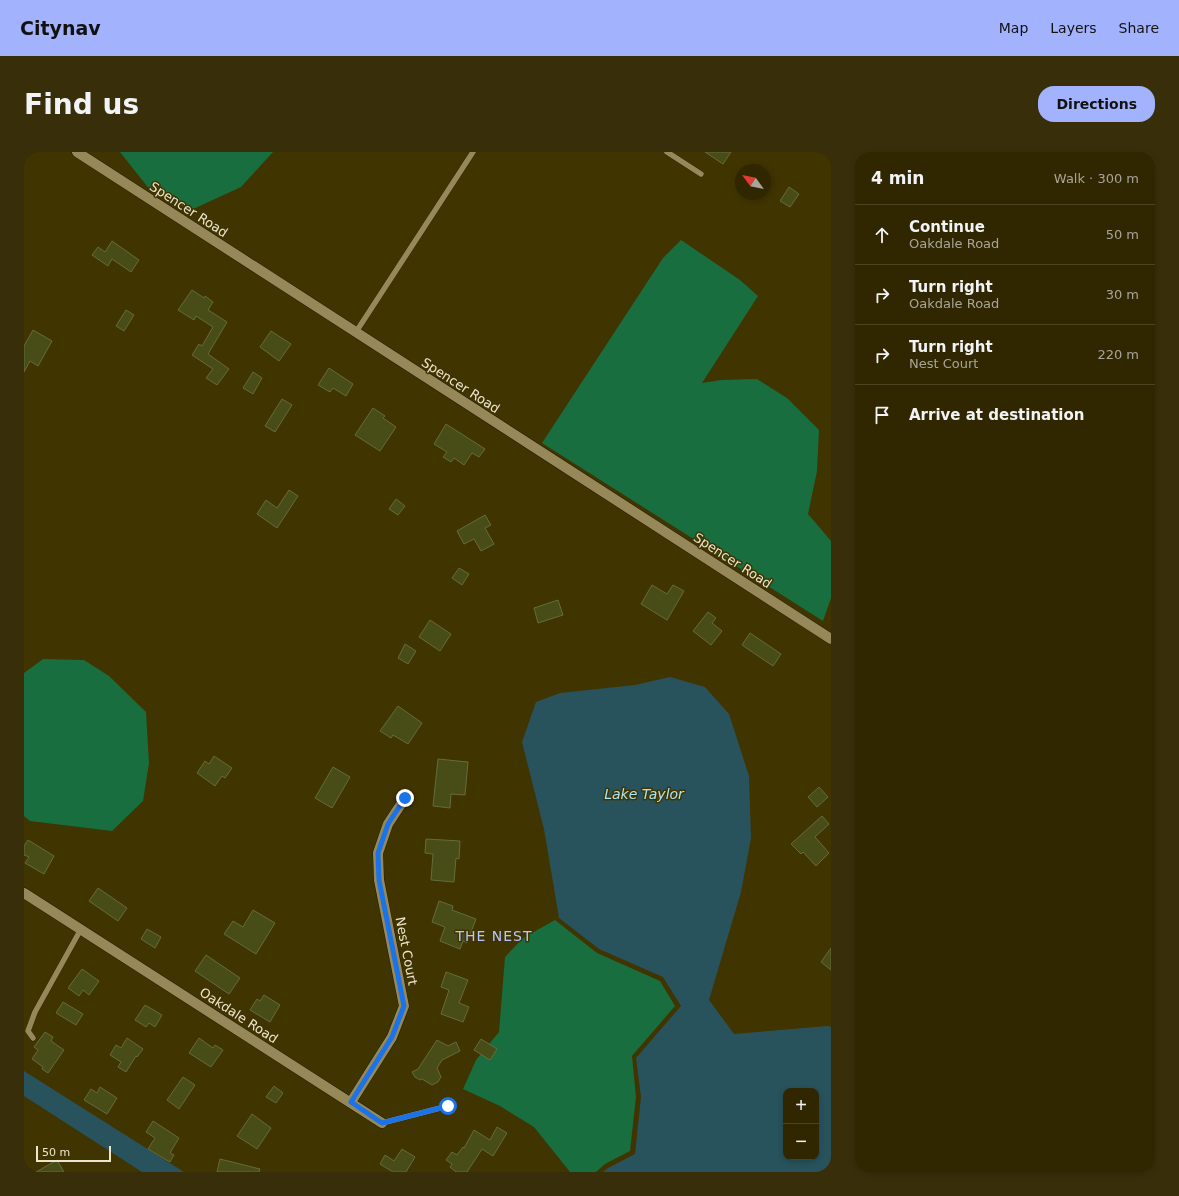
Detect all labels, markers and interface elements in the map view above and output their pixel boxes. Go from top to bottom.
text: Citynav [20,17,101,39]
text: Map [999,20,1028,36]
text: Layers [1050,20,1097,36]
text: Share [1119,20,1159,36]
button: Directions [1038,86,1155,122]
text: Find us [24,88,139,121]
north arrow [735,164,771,200]
text: 4 min [871,168,924,188]
text: Walk · 300 m [1054,171,1139,186]
street label: Spencer Road [147,179,231,240]
text: Continue [909,218,985,236]
icon: ahead [871,224,893,246]
text: 50 m [1106,227,1139,242]
text: Oakdale Road [909,236,999,251]
text: Turn right [909,278,993,296]
icon: right [871,284,893,306]
text: 30 m [1106,287,1139,302]
text: Oakdale Road [909,296,999,311]
text: Turn right [909,338,993,356]
icon: right [871,344,893,366]
text: 220 m [1097,347,1139,362]
street label: Spencer Road [419,355,503,416]
text: Nest Court [909,356,978,371]
icon: arrive [871,404,893,426]
text: Arrive at destination [909,406,1084,424]
street label: Spencer Road [691,530,775,591]
water label: Lake Taylor [604,786,685,802]
route end [396,789,414,807]
street label: Nest Court [393,916,420,987]
district label: THE NEST [454,928,533,944]
street label: Oakdale Road [197,985,281,1046]
map controls [783,1088,819,1160]
button: + [783,1088,819,1124]
route start [439,1097,457,1115]
button: − [783,1124,819,1160]
scale bar [36,1144,111,1163]
text: 50 m [42,1146,70,1159]

